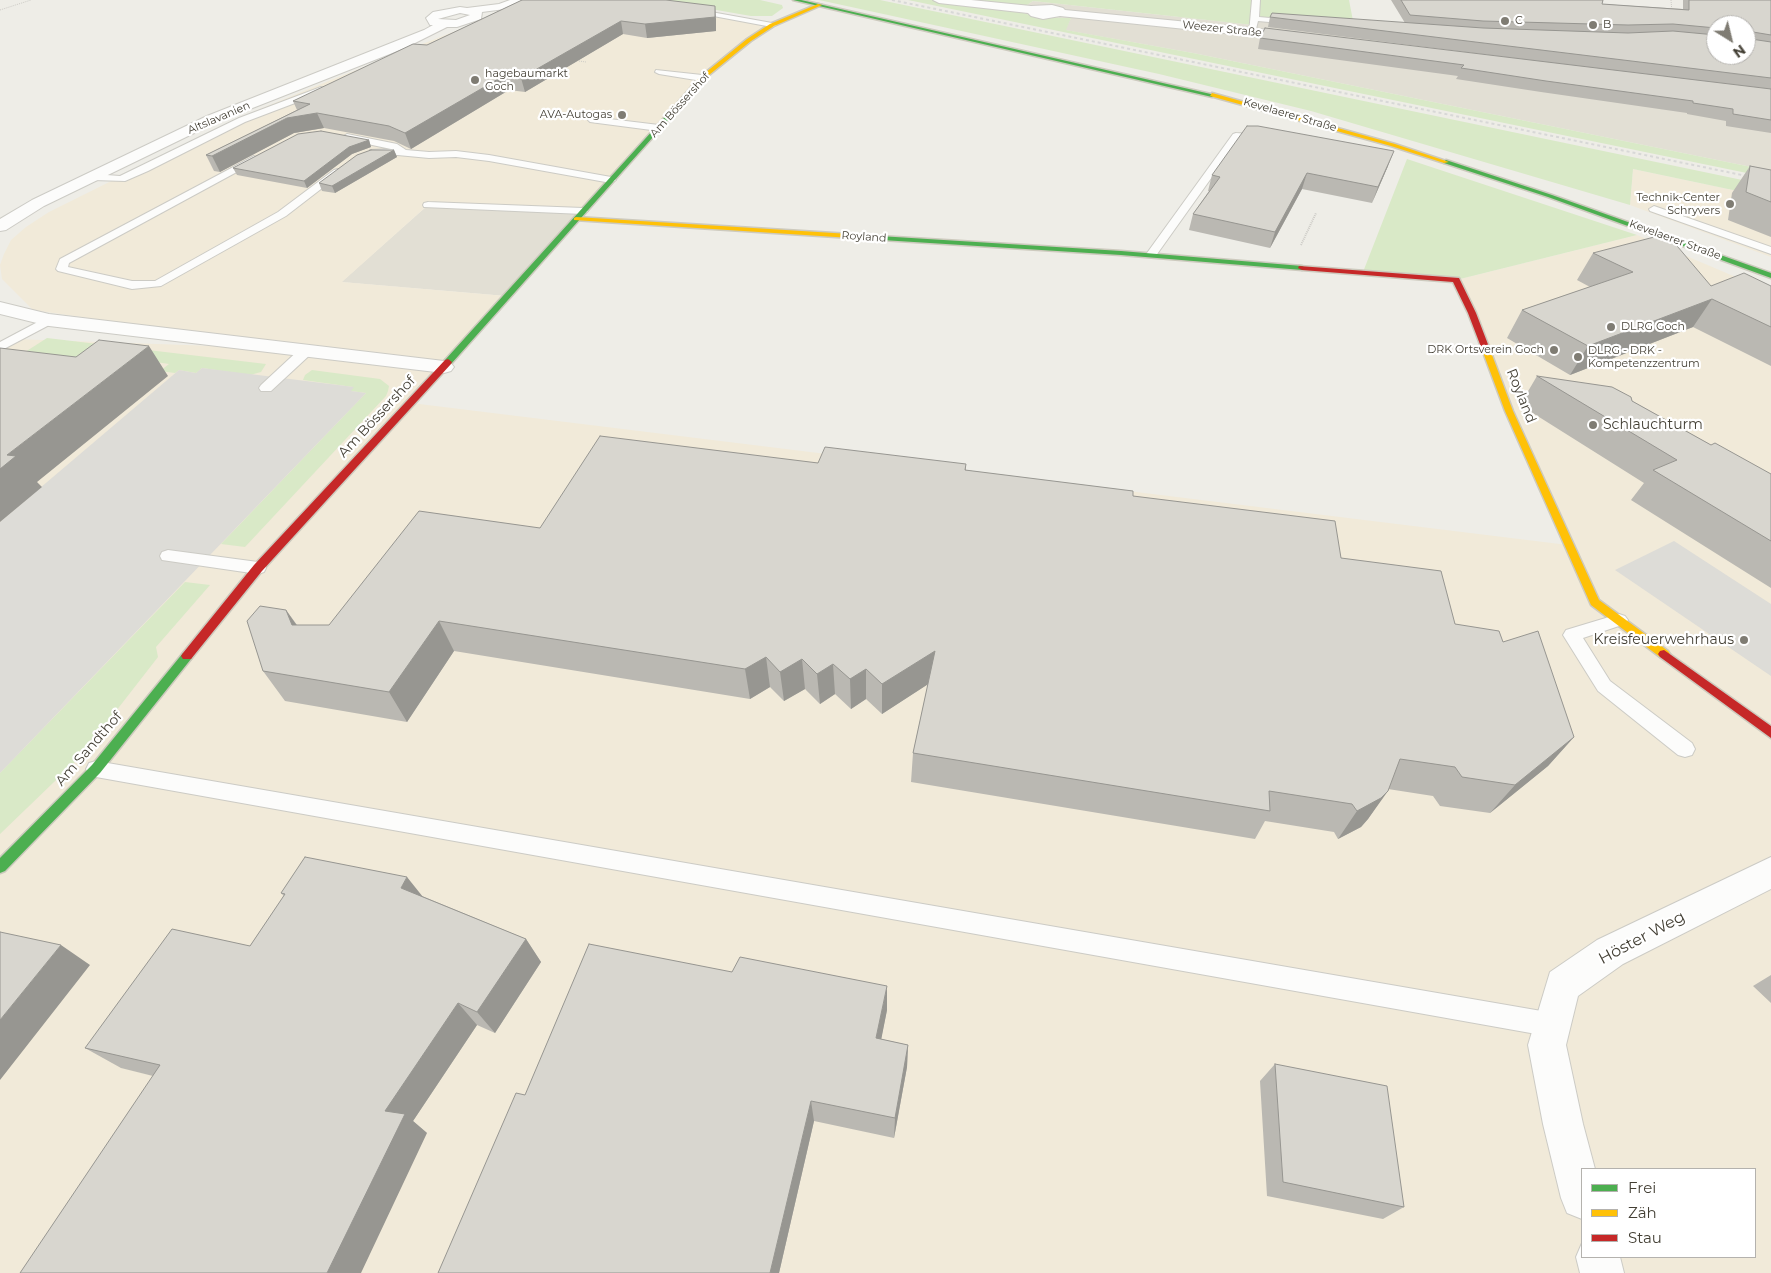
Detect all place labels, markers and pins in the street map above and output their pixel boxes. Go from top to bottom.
place label: C [1515,14,1523,28]
marker: C [1499,15,1511,27]
place label: B [1603,18,1611,32]
marker: B [1587,19,1599,31]
place label: hagebaumarkt Goch [485,67,568,93]
marker: hagebaumarkt Goch [469,74,481,86]
place label: AVA-Autogas [540,108,612,122]
marker: AVA-Autogas [616,109,628,121]
place label: Technik-Center Schryvers [1636,191,1720,217]
marker: Technik-Center Schryvers [1724,198,1736,210]
place label: DLRG Goch [1621,320,1685,334]
marker: DLRG Goch [1605,321,1617,333]
place label: DRK Ortsverein Goch [1427,343,1544,357]
marker: DRK Ortsverein Goch [1548,344,1560,356]
place label: DLRG - DRK - Kompetenzzentrum [1588,344,1700,370]
marker: DLRG - DRK - Kompetenzzentrum [1572,351,1584,363]
place label: Schlauchturm [1603,417,1703,433]
marker: Schlauchturm [1587,419,1599,431]
place label: Kreisfeuerwehrhaus [1593,632,1734,648]
marker: Kreisfeuerwehrhaus [1738,634,1750,646]

